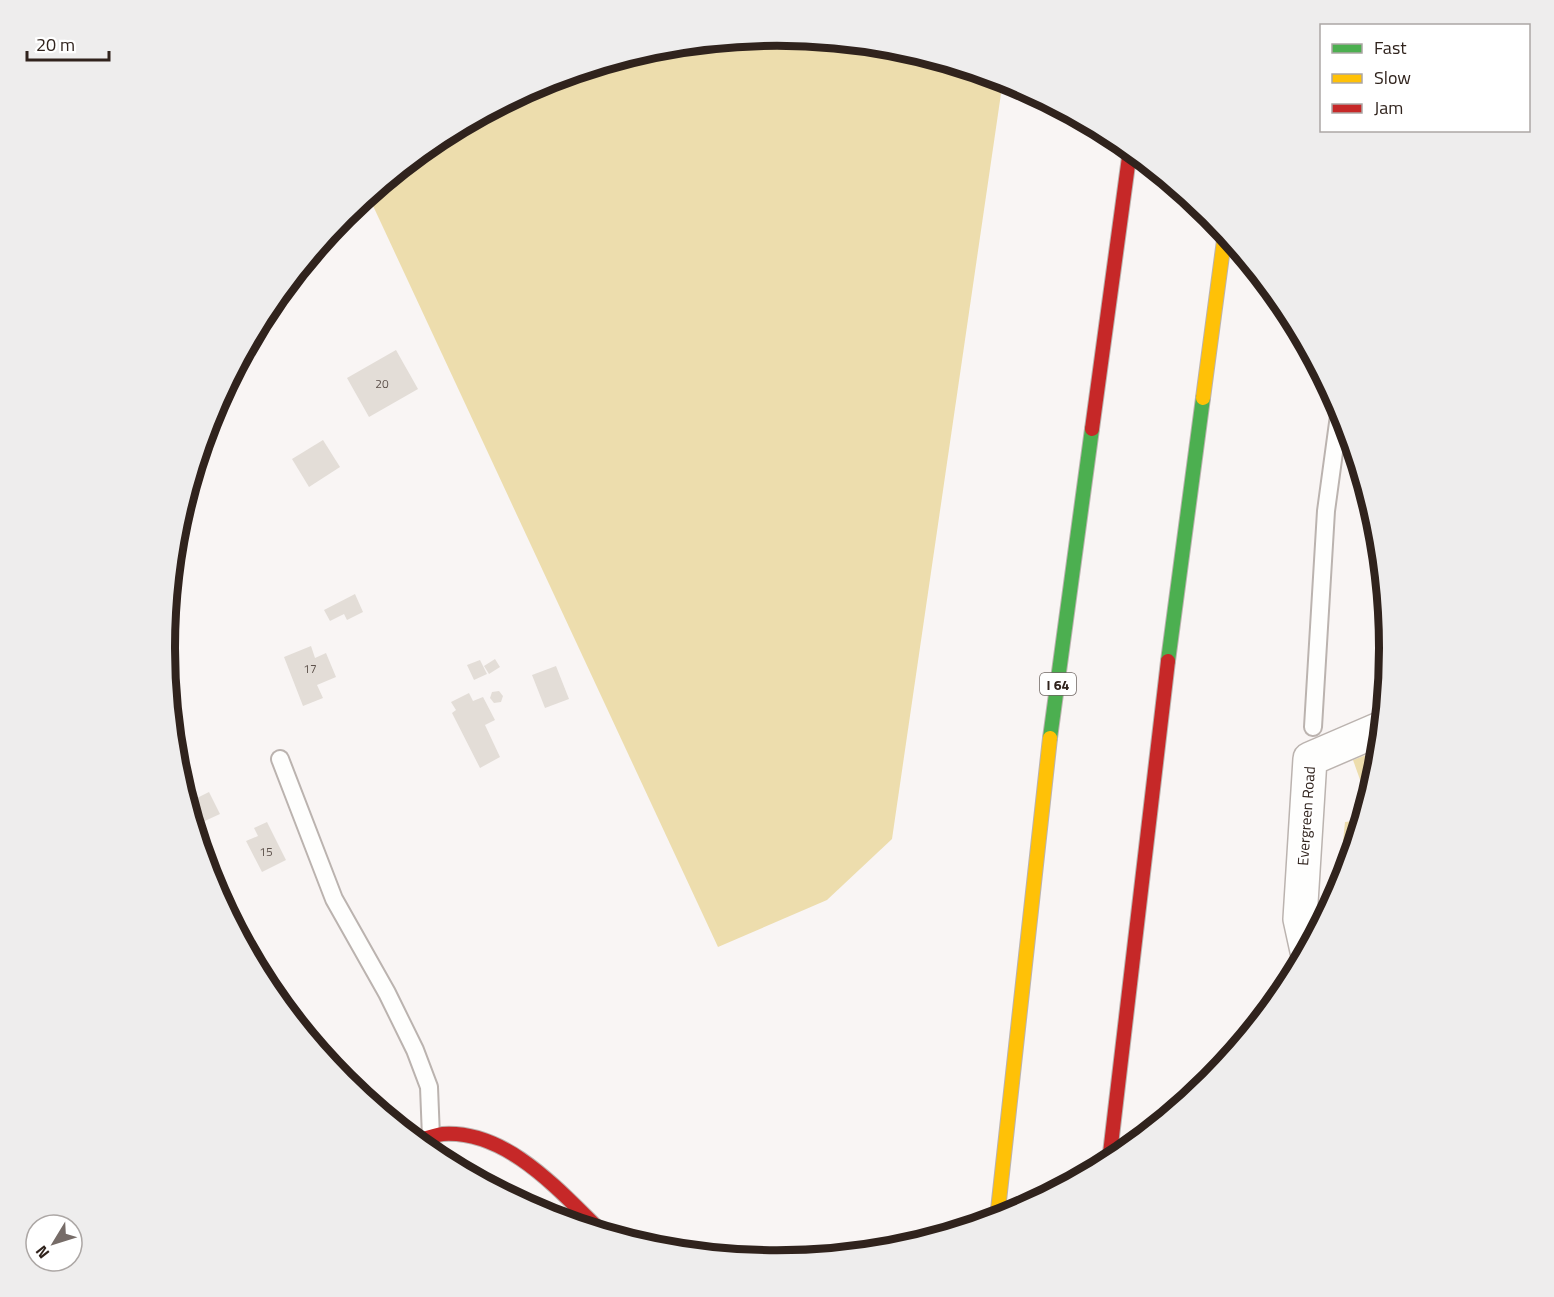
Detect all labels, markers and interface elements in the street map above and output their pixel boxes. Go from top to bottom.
scale bar [27,24,110,62]
legend [1320,24,1530,132]
text: 20 m [36,31,75,58]
text: Fast [1374,34,1407,61]
text: Slow [1374,64,1411,91]
text: Jam [1374,94,1403,121]
house number: 20 [375,374,389,393]
house number: 17 [303,659,317,678]
road number: I 64 [1040,673,1076,695]
street label: Evergreen Road [1291,766,1321,866]
house number: 15 [259,842,273,861]
north arrow [24,1213,84,1273]
text: N [29,1240,55,1264]

